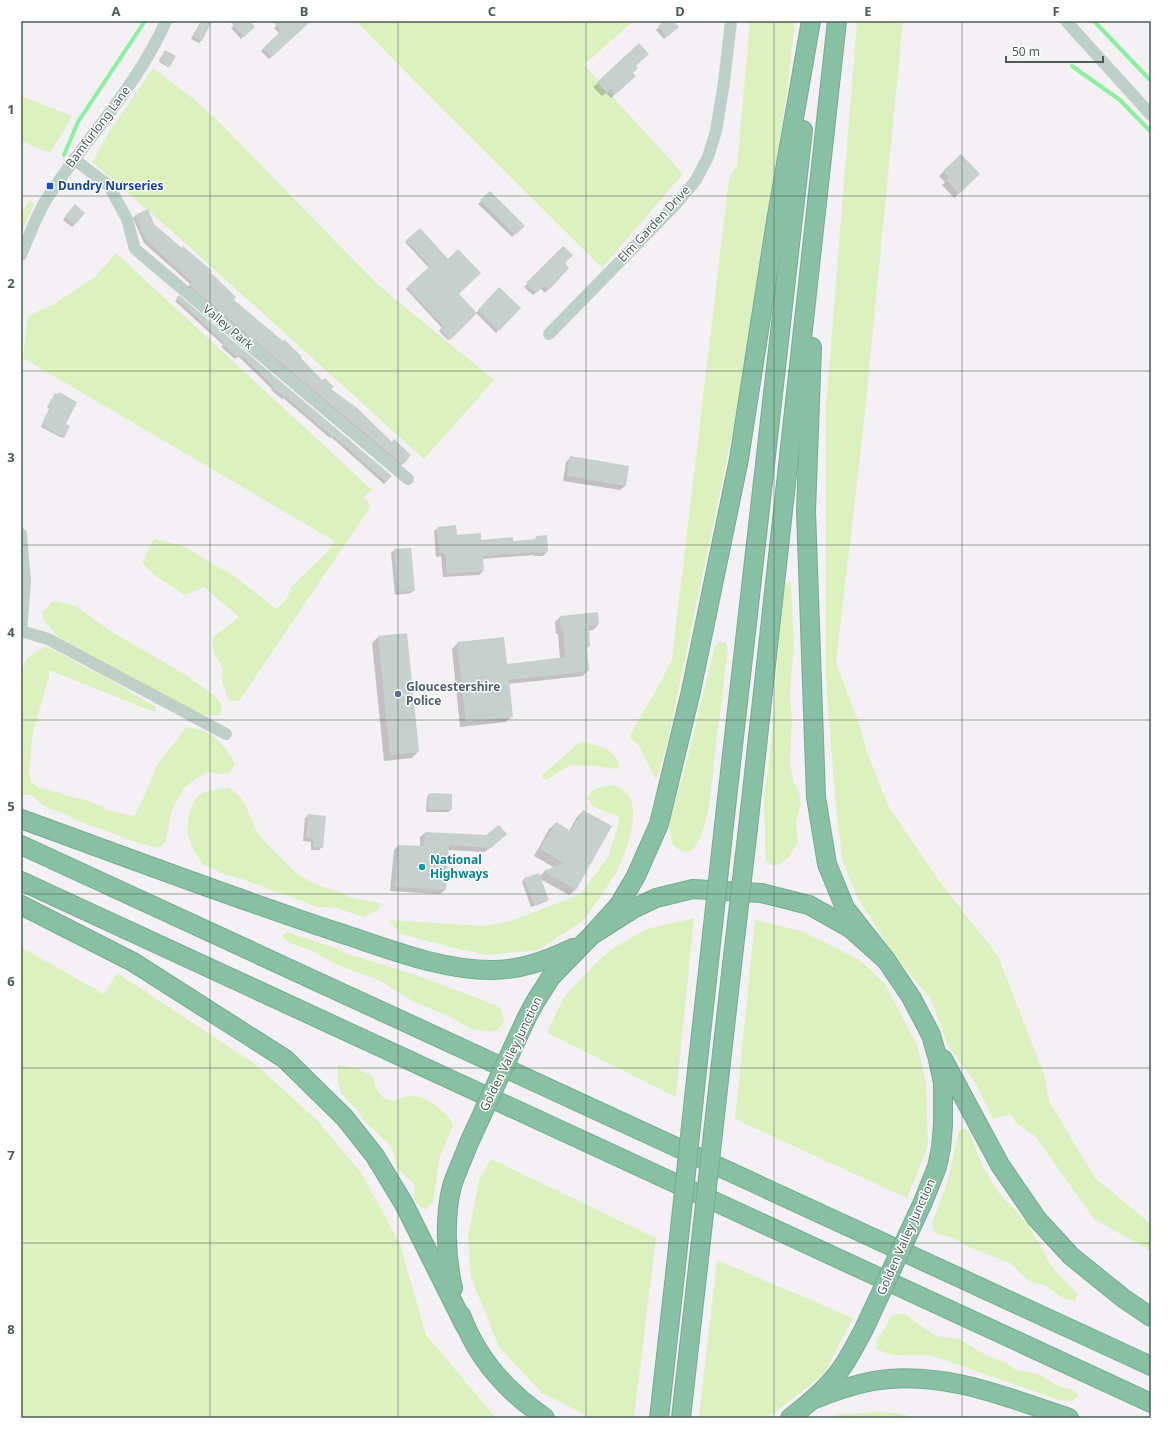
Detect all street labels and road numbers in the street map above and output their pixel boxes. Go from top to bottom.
street label: Bamfurlong Lane [61,82,134,171]
street label: Elm Garden Drive [614,182,694,266]
street label: Valley Park [199,300,258,353]
street label: Golden Valley Junction [475,994,546,1114]
street label: Golden Valley Junction [872,1176,939,1298]

